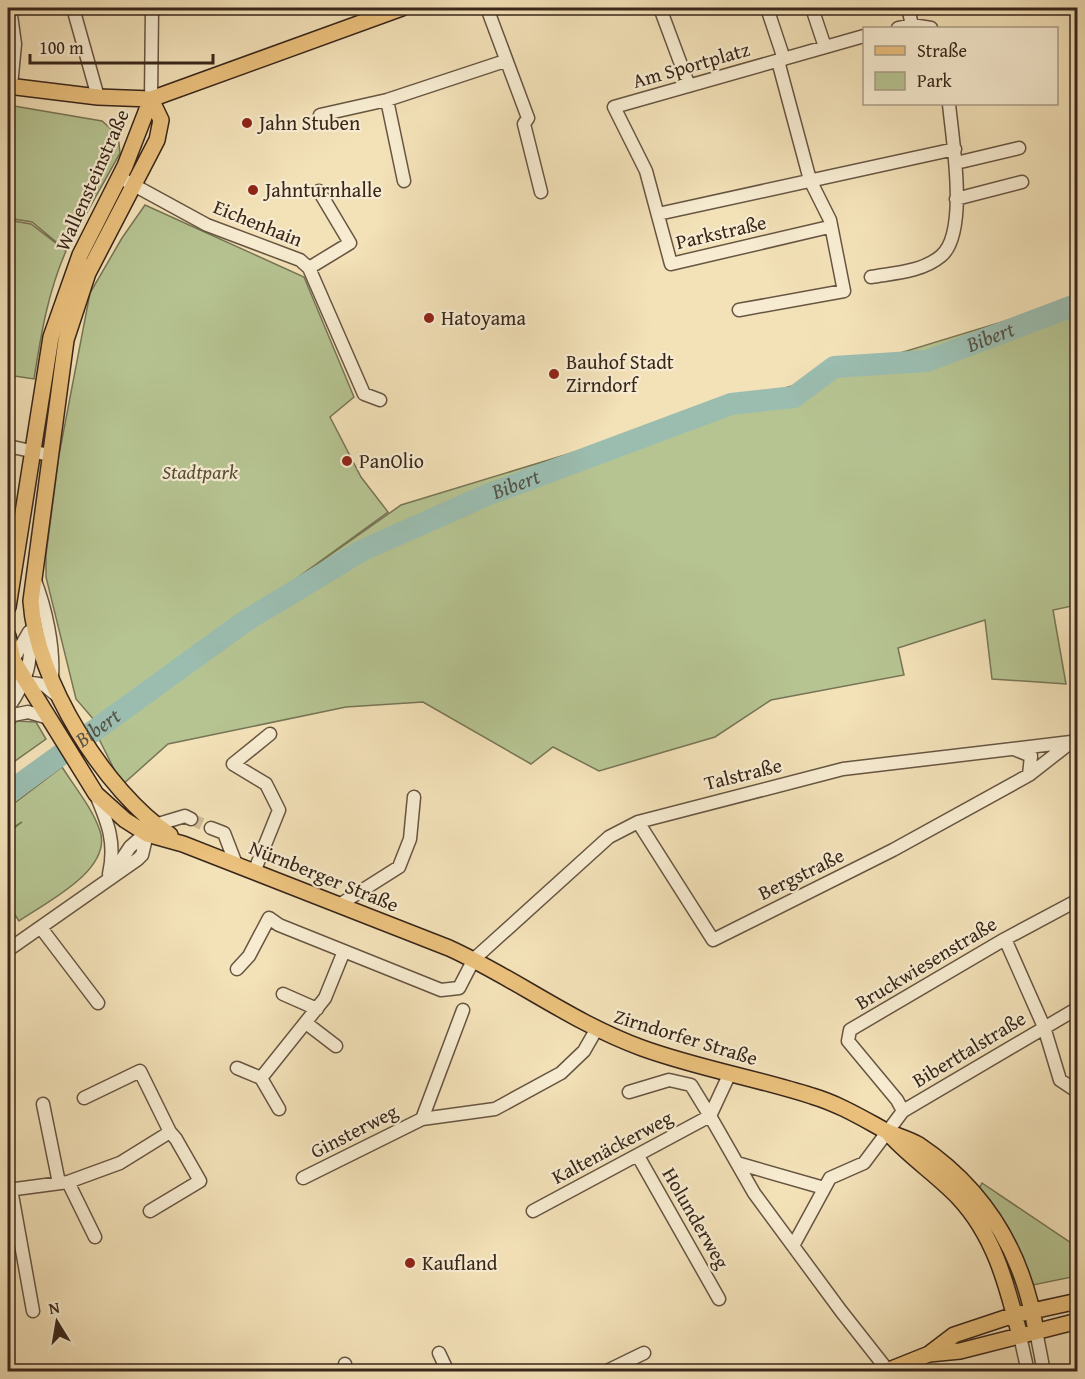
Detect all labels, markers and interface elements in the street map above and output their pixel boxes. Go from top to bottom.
scale bar [30,27,213,65]
legend [863,27,1058,105]
text: 100 m [39,34,84,61]
street label: Am Sportplatz [629,34,753,95]
text: Straße [917,37,967,64]
text: Park [917,67,953,94]
street label: Wallensteinstraße [47,104,136,255]
place label: Jahn Stuben [256,108,360,137]
marker: Jahn Stuben [240,116,254,130]
place label: Jahnturnhalle [262,175,382,204]
marker: Jahnturnhalle [246,183,260,197]
street label: Eichenhain [209,192,307,254]
street label: Parkstraße [673,207,769,256]
place label: Hatoyama [441,303,526,332]
marker: Hatoyama [422,311,436,325]
water label: Bibert [961,313,1019,360]
place label: Bauhof Stadt Zirndorf [566,347,674,399]
marker: Bauhof Stadt Zirndorf [547,367,561,381]
place label: PanOlio [359,446,424,475]
marker: PanOlio [340,454,354,468]
park label: Stadtpark [162,457,239,486]
water label: Bibert [486,461,544,507]
water label: Bibert [68,700,127,755]
street label: Talstraße [701,750,785,797]
street label: Nürnberger Straße [245,832,403,919]
street label: Bergstraße [753,840,849,907]
street label: Bruckwiesenstraße [849,909,1002,1016]
street label: Zirndorfer Straße [611,1001,761,1072]
street label: Biberttalstraße [907,1003,1031,1094]
street label: Ginsterweg [305,1096,402,1165]
street label: Kaltenäckerweg [546,1102,677,1191]
street label: Holunderweg [656,1162,737,1274]
place label: Kaufland [422,1248,498,1277]
marker: Kaufland [403,1256,417,1270]
north arrow [27,1292,87,1352]
text: N [47,1294,62,1320]

